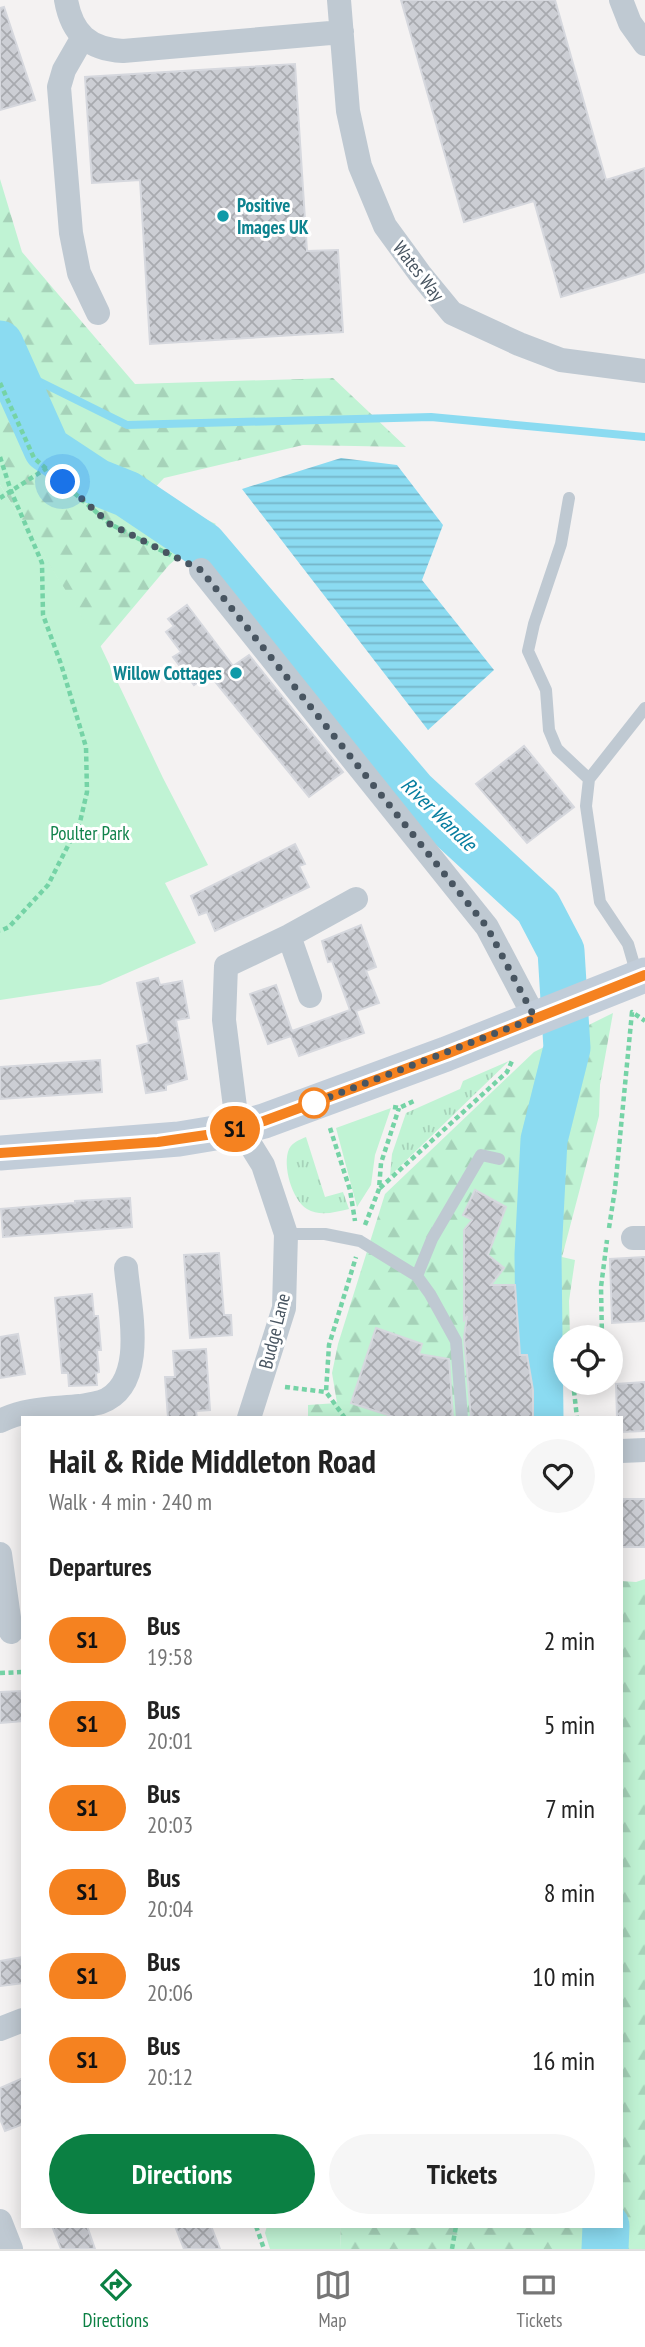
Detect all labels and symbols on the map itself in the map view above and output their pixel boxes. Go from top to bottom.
place label: Positive Images UK [237,193,309,239]
marker: Positive Images UK [215,208,231,224]
street label: Wates Way [388,236,450,307]
your location [45,464,80,499]
place label: Willow Cottages [112,661,222,685]
marker: Willow Cottages [228,665,244,681]
water label: River Wandle [395,771,483,858]
park label: Poulter Park [50,821,130,845]
unlabelled marker [299,1088,329,1118]
line badge: S1 [204,1106,266,1152]
street label: Budge Lane [253,1291,295,1371]

